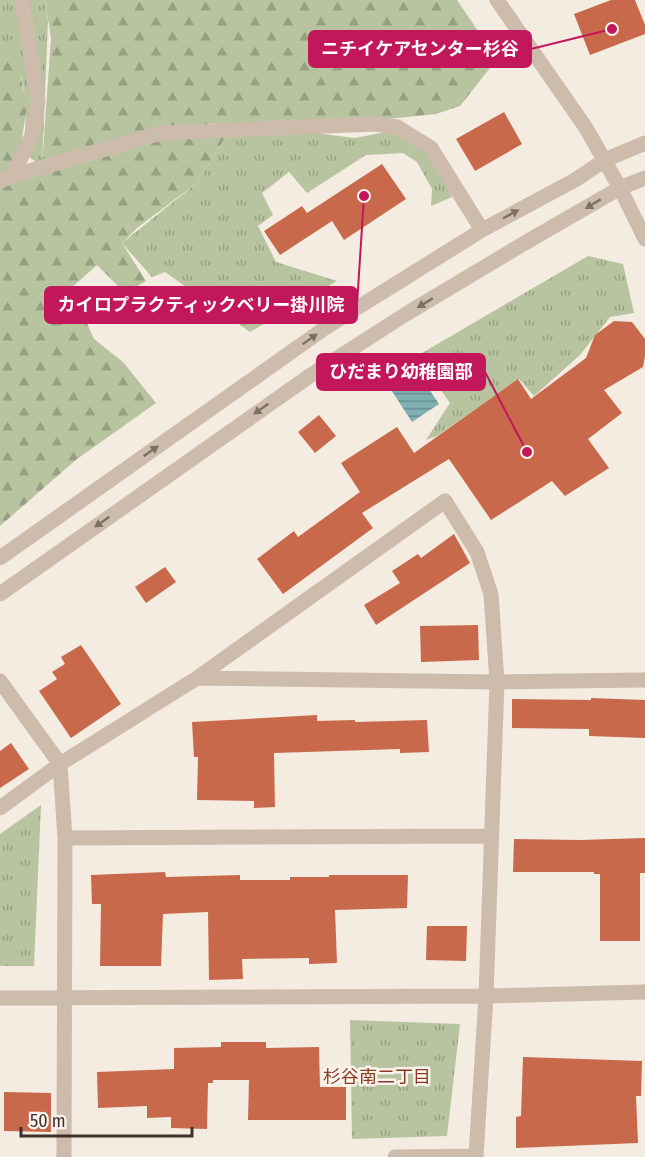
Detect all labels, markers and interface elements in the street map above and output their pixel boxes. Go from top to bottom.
callout: ニチイケアセンター杉谷 [309,31,531,67]
text: ニチイケアセンター杉谷 [321,38,519,60]
one-way arrow [585,199,601,210]
one-way arrow [503,209,520,219]
callout: カイロプラクティックベリー掛川院 [45,287,357,323]
text: カイロプラクティックベリー掛川院 [58,294,344,316]
one-way arrow [417,298,433,309]
one-way arrow [302,334,318,345]
callout: ひだまり幼稚園部 [317,354,485,390]
text: ひだまり幼稚園部 [329,361,473,383]
one-way arrow [254,403,270,415]
one-way arrow [142,445,158,457]
one-way arrow [94,516,110,527]
district label: 杉谷南二丁目 [323,1066,431,1088]
scale bar [21,1100,192,1138]
text: 50 m [30,1110,66,1132]

